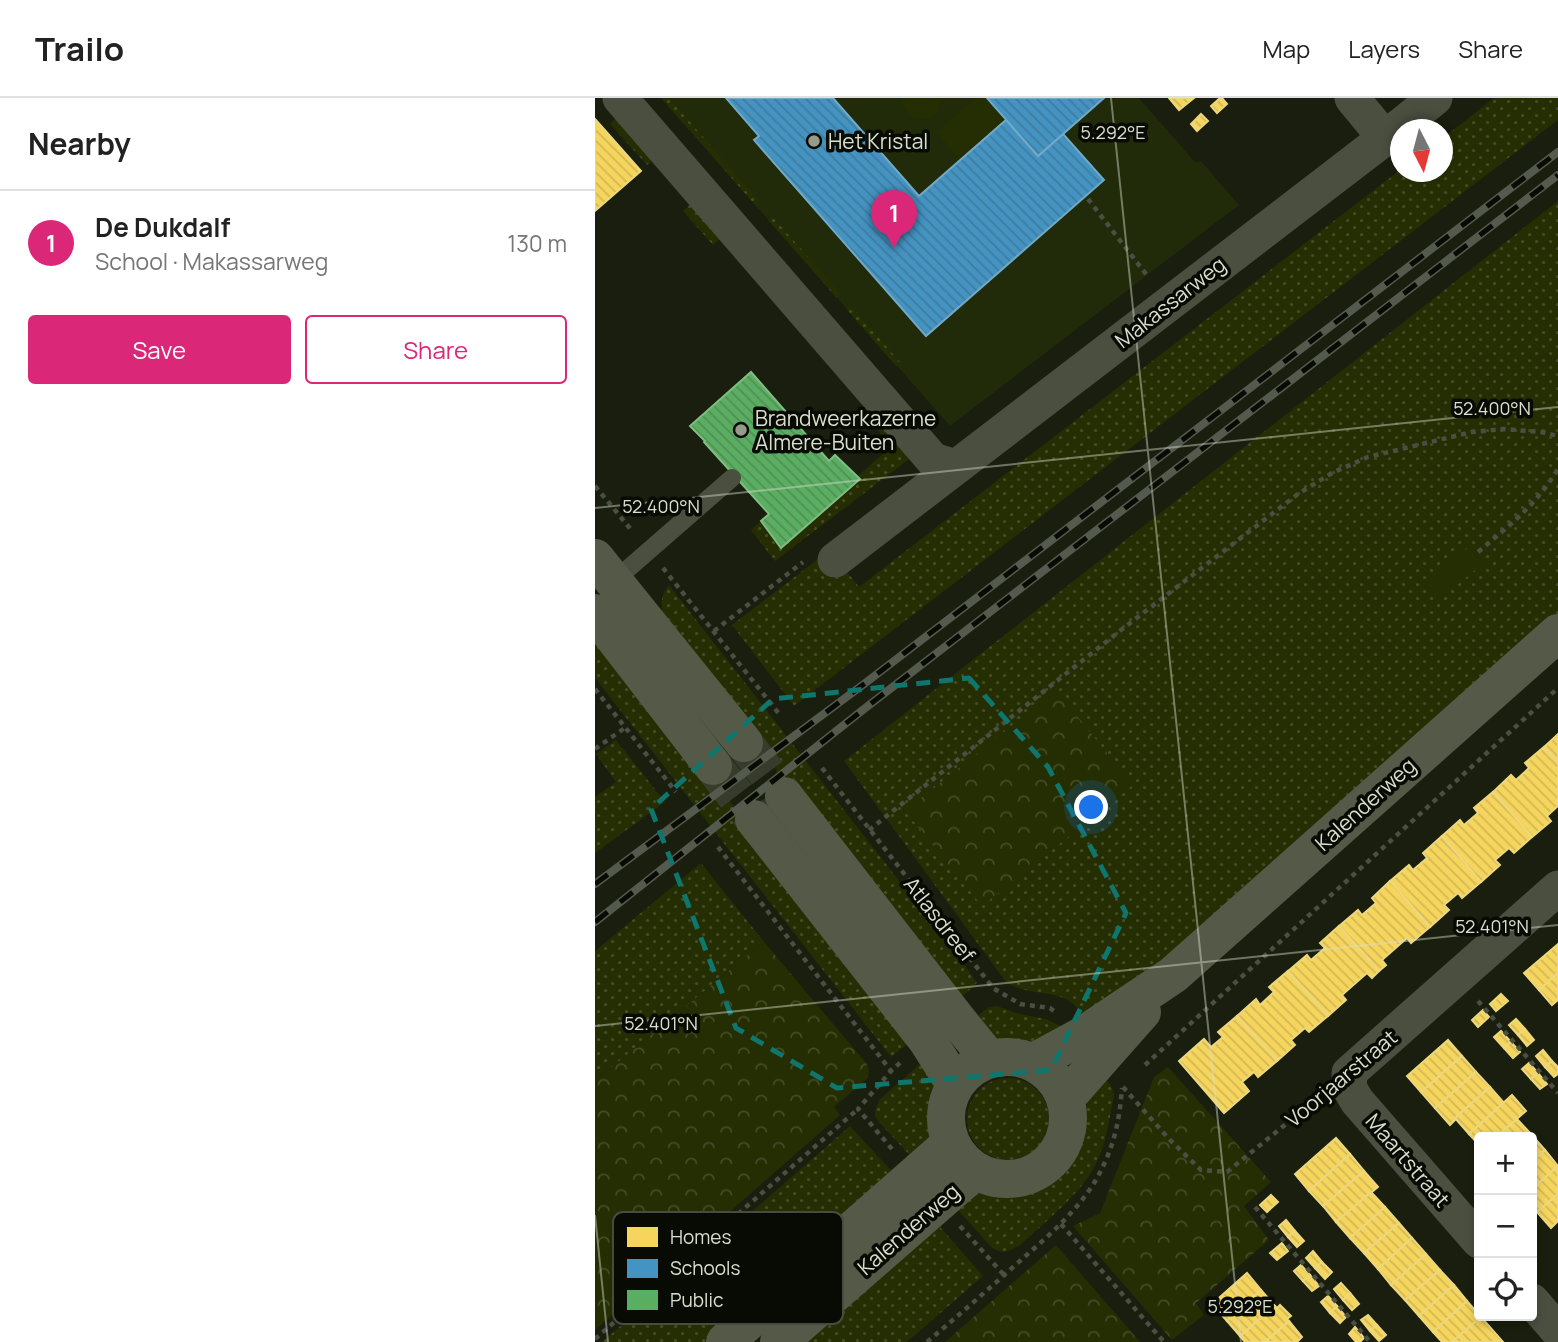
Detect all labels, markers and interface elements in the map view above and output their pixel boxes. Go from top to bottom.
text: Trailo [35,26,124,71]
text: Map [1263,32,1310,65]
text: Layers [1348,32,1420,65]
text: Share [1458,32,1523,65]
north arrow [1390,119,1453,182]
text: 5.292°E [1080,120,1146,144]
text: Nearby [28,123,131,164]
place label: Het Kristal [828,127,928,155]
marker: Het Kristal [806,133,822,149]
pin: 1 [871,190,917,248]
text: De Dukdalf [95,209,230,245]
text: 1 [46,227,56,259]
text: 130 m [507,227,567,259]
text: School · Makassarweg [95,245,328,277]
street label: Makassarweg [1109,250,1231,354]
button: Save [28,315,291,384]
button: Share [305,315,567,384]
text: 52.400°N [1453,396,1531,420]
place label: Brandweerkazerne Almere-Buiten [755,404,936,456]
marker: Brandweerkazerne Almere-Buiten [733,422,749,438]
text: 52.400°N [622,494,700,518]
street label: Kalenderweg [1309,751,1421,857]
your location [1074,790,1108,824]
street label: Atlasdreef [898,871,982,968]
text: 52.401°N [1455,914,1529,938]
text: 52.401°N [624,1011,698,1035]
street label: Voorjaarstraat [1279,1023,1403,1133]
street label: Maartstraat [1360,1107,1456,1213]
map controls [1474,1132,1537,1321]
button: + [1474,1132,1537,1195]
street label: Kalenderweg [851,1177,965,1281]
button: − [1474,1195,1537,1258]
legend [613,1212,843,1324]
text: Homes [670,1224,731,1250]
text: Schools [670,1255,740,1281]
button: locate [1474,1258,1537,1321]
text: Public [670,1287,723,1313]
text: 5.292°E [1207,1294,1273,1318]

